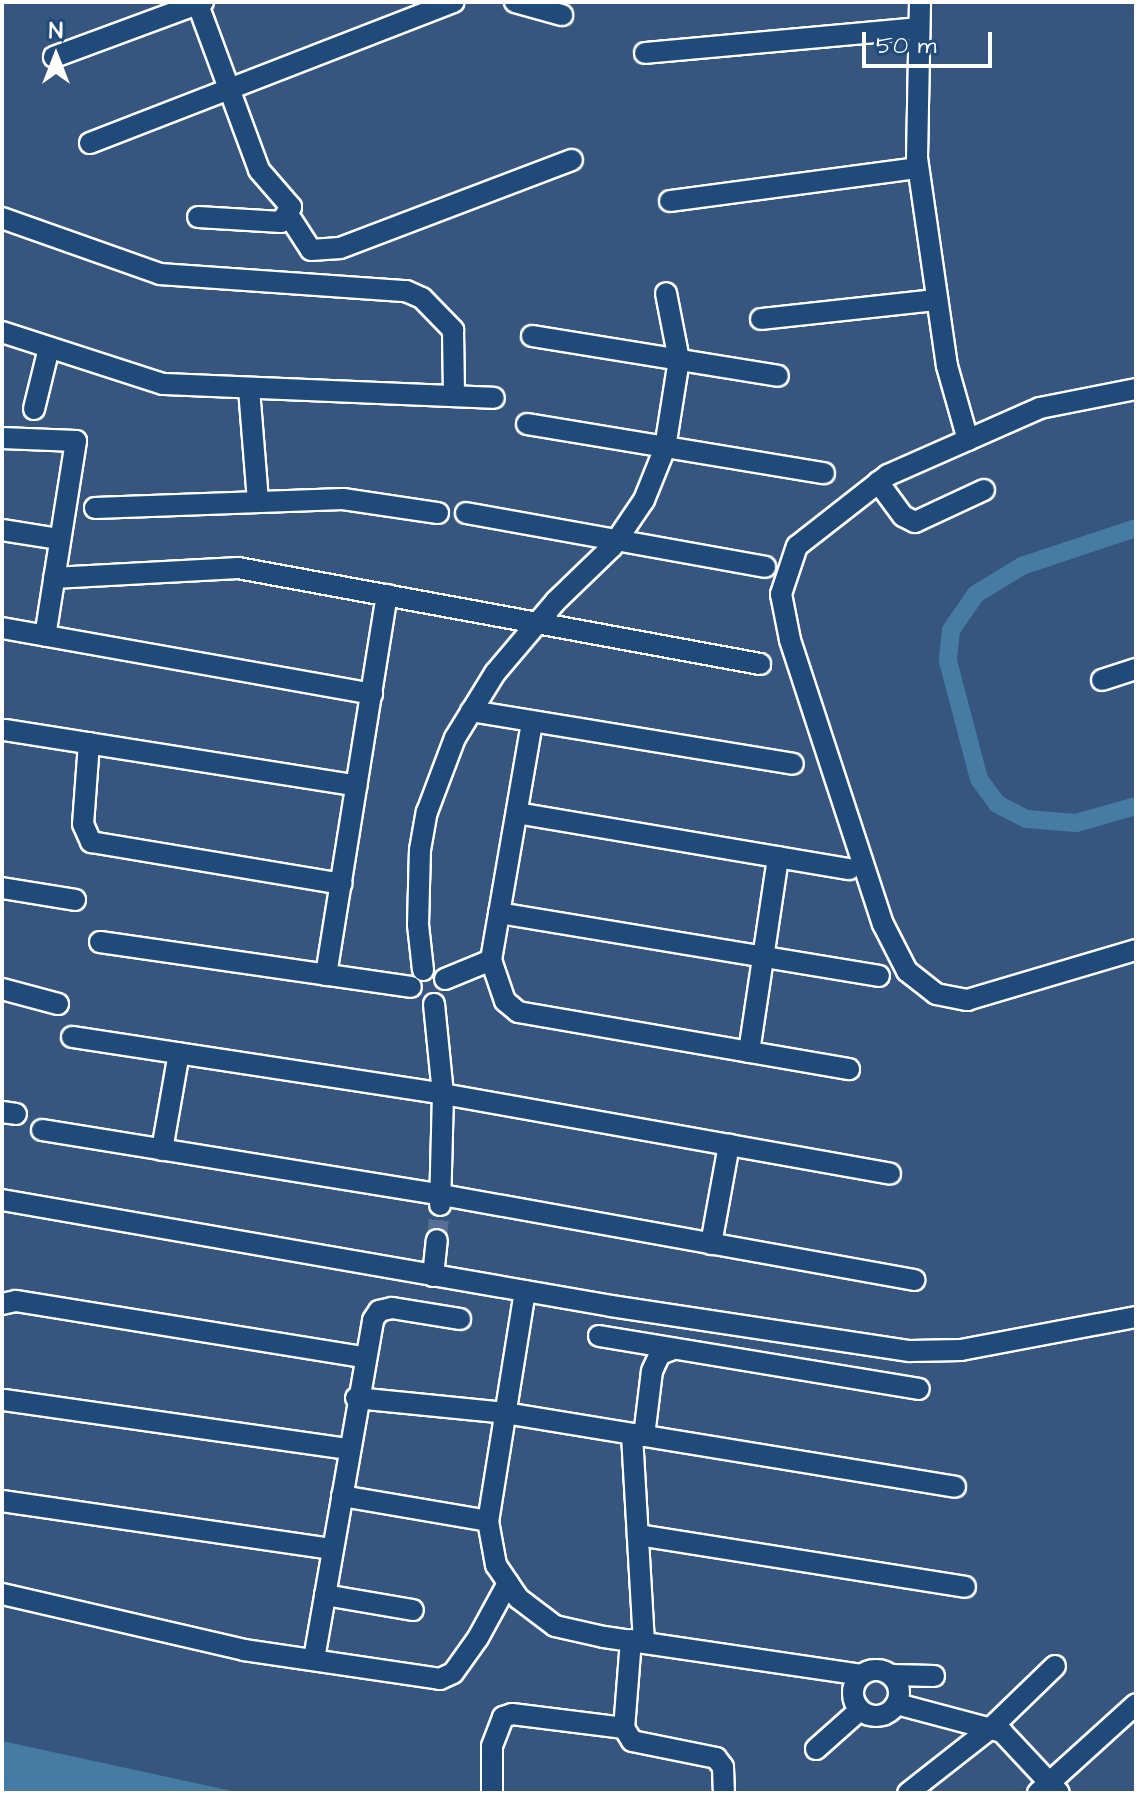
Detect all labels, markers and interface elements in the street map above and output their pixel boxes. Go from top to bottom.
north arrow [16,16,96,96]
text: N [49,16,63,47]
scale bar [866,16,996,66]
text: 50 m [876,29,936,63]

